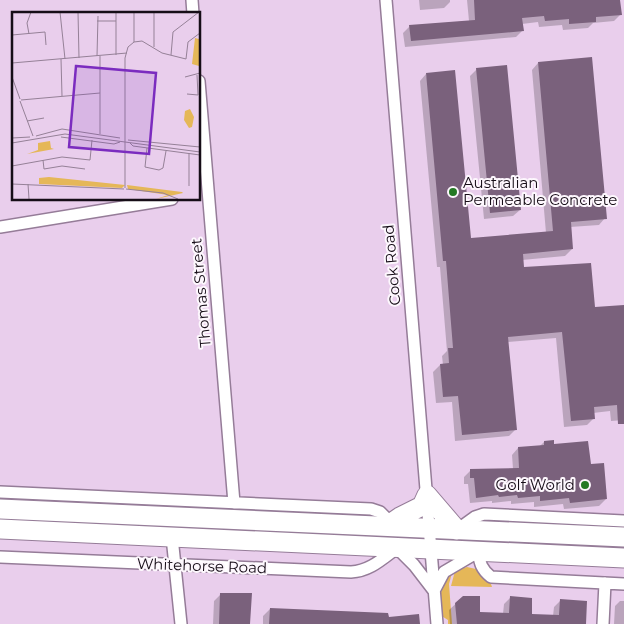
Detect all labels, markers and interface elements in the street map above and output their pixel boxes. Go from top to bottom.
inset map [12,12,200,200]
place label: Australian Permeable Concrete [463,173,617,209]
marker: Australian Permeable Concrete [447,186,459,198]
street label: Cook Road [378,224,405,306]
street label: Thomas Street [186,238,215,348]
place label: Golf World [496,475,575,494]
marker: Golf World [579,479,591,491]
street label: Whitehorse Road [137,554,267,577]

